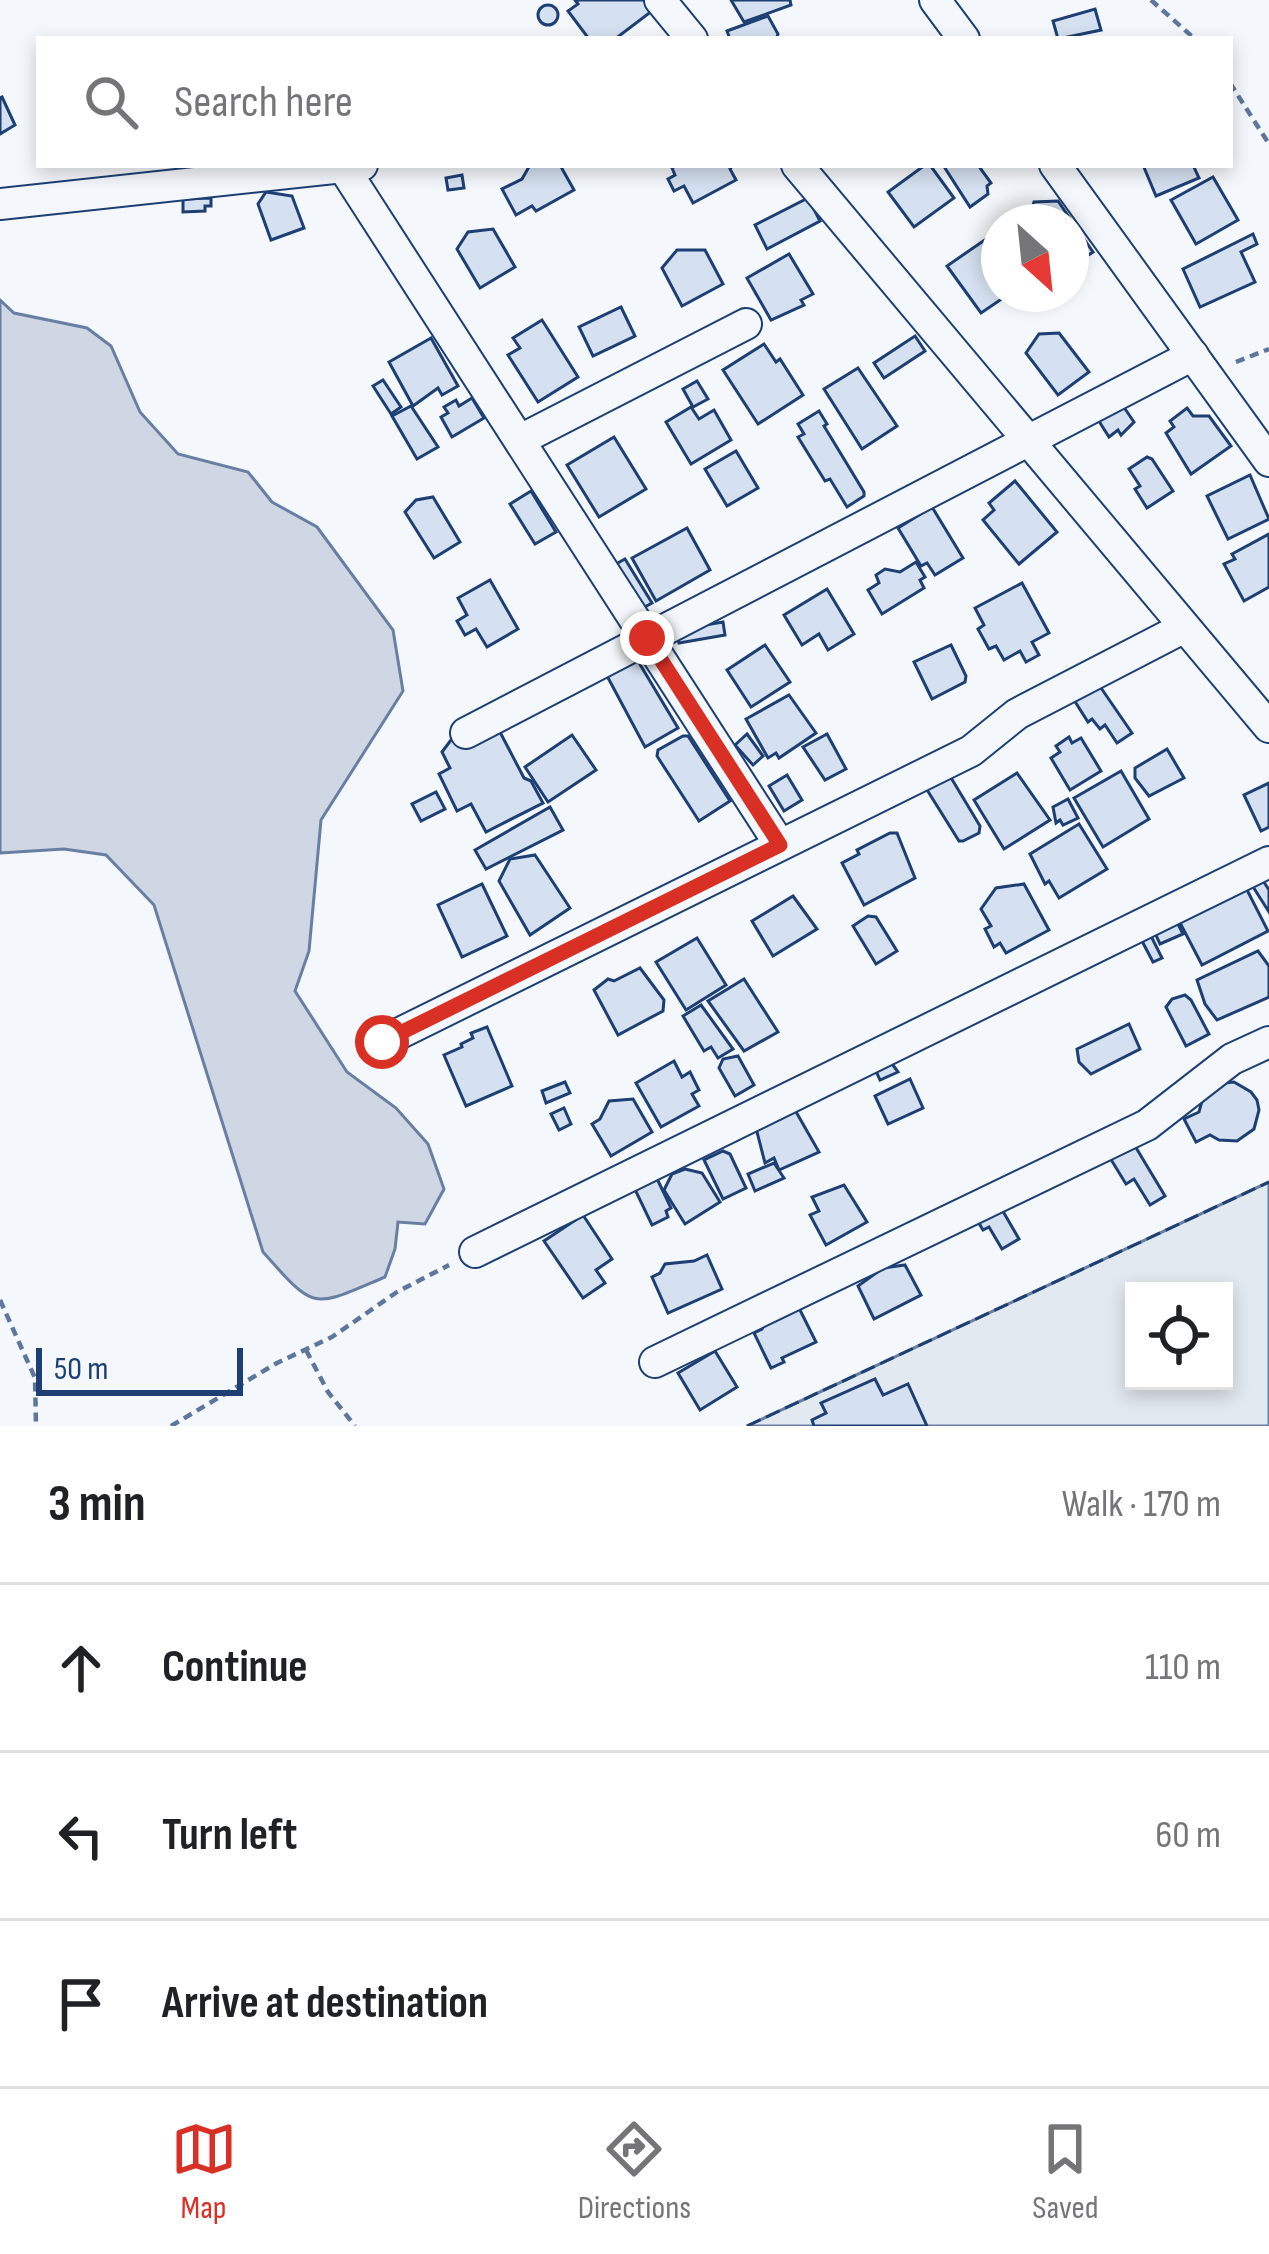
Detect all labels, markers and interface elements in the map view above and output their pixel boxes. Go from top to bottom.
search box [36,36,1233,168]
icon: search [78,69,144,135]
text: Search here [174,75,353,130]
north arrow [981,204,1089,312]
route end [620,611,674,665]
route start [355,1015,409,1069]
map controls [1125,1282,1233,1390]
button: locate [1125,1282,1233,1390]
scale bar [36,1342,243,1395]
text: 50 m [54,1349,108,1389]
text: 3 min [48,1474,146,1535]
text: Walk · 170 m [1062,1481,1221,1528]
icon: ahead [48,1635,114,1701]
text: Continue [162,1640,308,1695]
text: 110 m [1145,1644,1221,1691]
icon: left [48,1803,114,1869]
text: Turn left [162,1808,297,1863]
text: 60 m [1155,1812,1221,1859]
icon: arrive [48,1971,114,2037]
text: Arrive at destination [162,1976,488,2031]
tab: Map [171,2116,237,2228]
tab: Directions [578,2116,691,2228]
tab: Saved [1032,2116,1098,2228]

